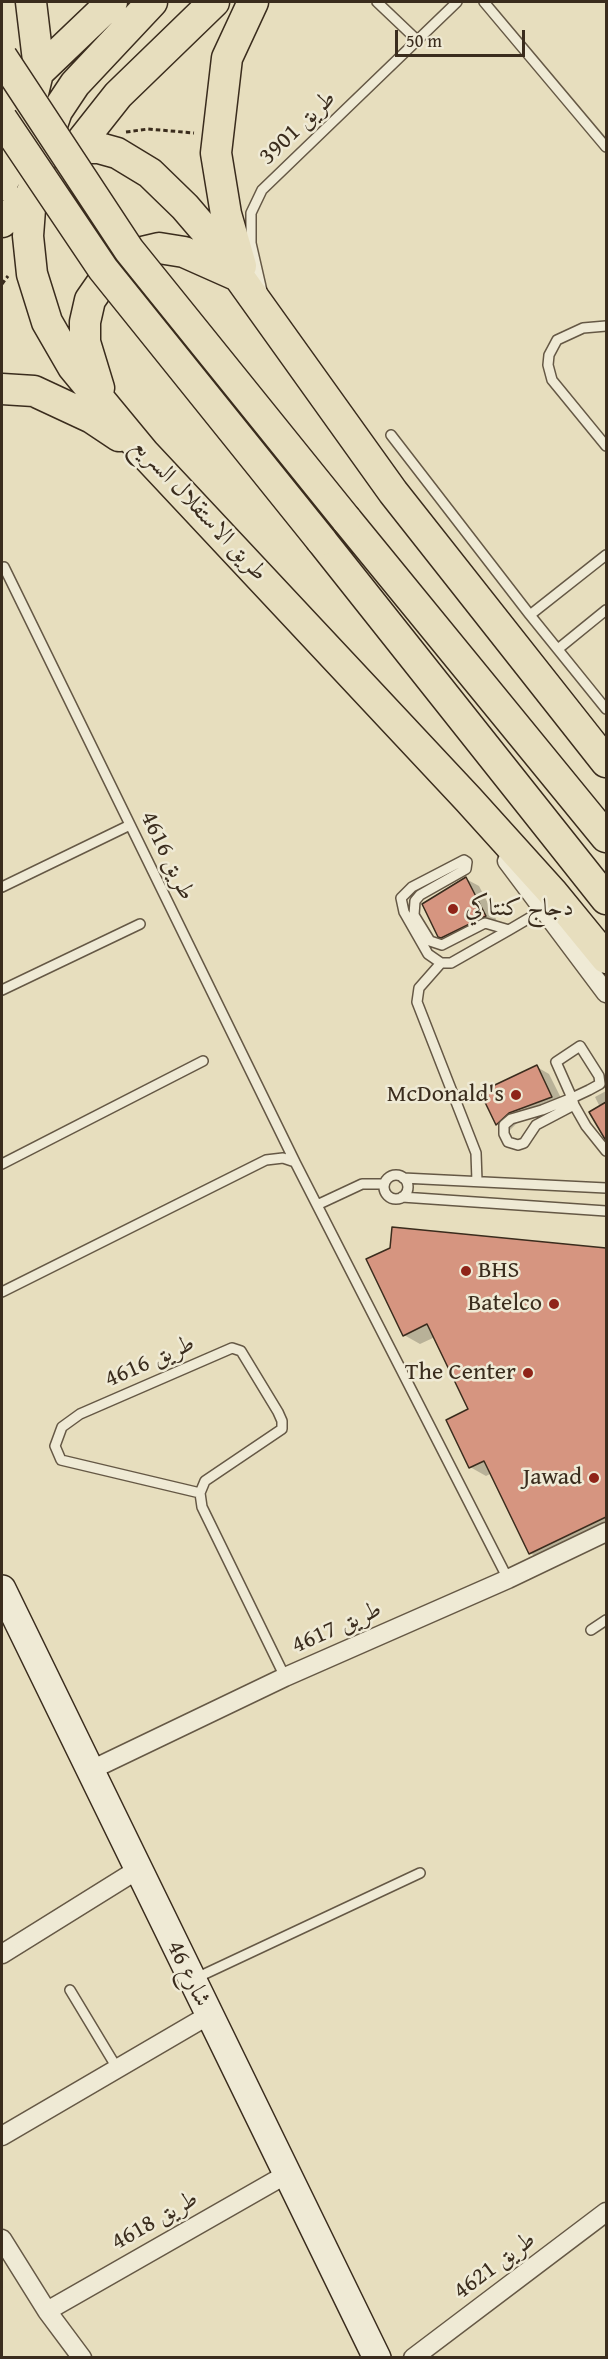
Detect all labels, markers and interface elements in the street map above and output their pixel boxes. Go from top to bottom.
scale bar [398,18,528,56]
text: 50 m [406,27,442,54]
street label: طريق 3901 [254,85,342,171]
street label: طريق الاستقلال السريع [125,432,273,588]
street label: طريق 4616 [133,807,201,905]
place label: دجاج كنتاكي [465,895,574,923]
marker: دجاج كنتاكي [446,902,460,916]
place label: McDonald's [387,1081,504,1109]
marker: McDonald's [509,1088,523,1102]
place label: BHS [478,1257,519,1285]
marker: BHS [459,1264,473,1278]
place label: Batelco [468,1290,542,1318]
marker: Batelco [547,1297,561,1311]
street label: طريق 4616 [101,1329,199,1395]
place label: The Center [405,1359,516,1387]
marker: The Center [521,1366,535,1380]
place label: Jawad [523,1464,582,1492]
marker: Jawad [587,1471,601,1485]
street label: طريق 4617 [288,1595,386,1661]
street label: شارع 46 [160,1936,216,2012]
street label: طريق 4618 [106,2185,204,2257]
street label: طريق 4621 [448,2226,542,2306]

